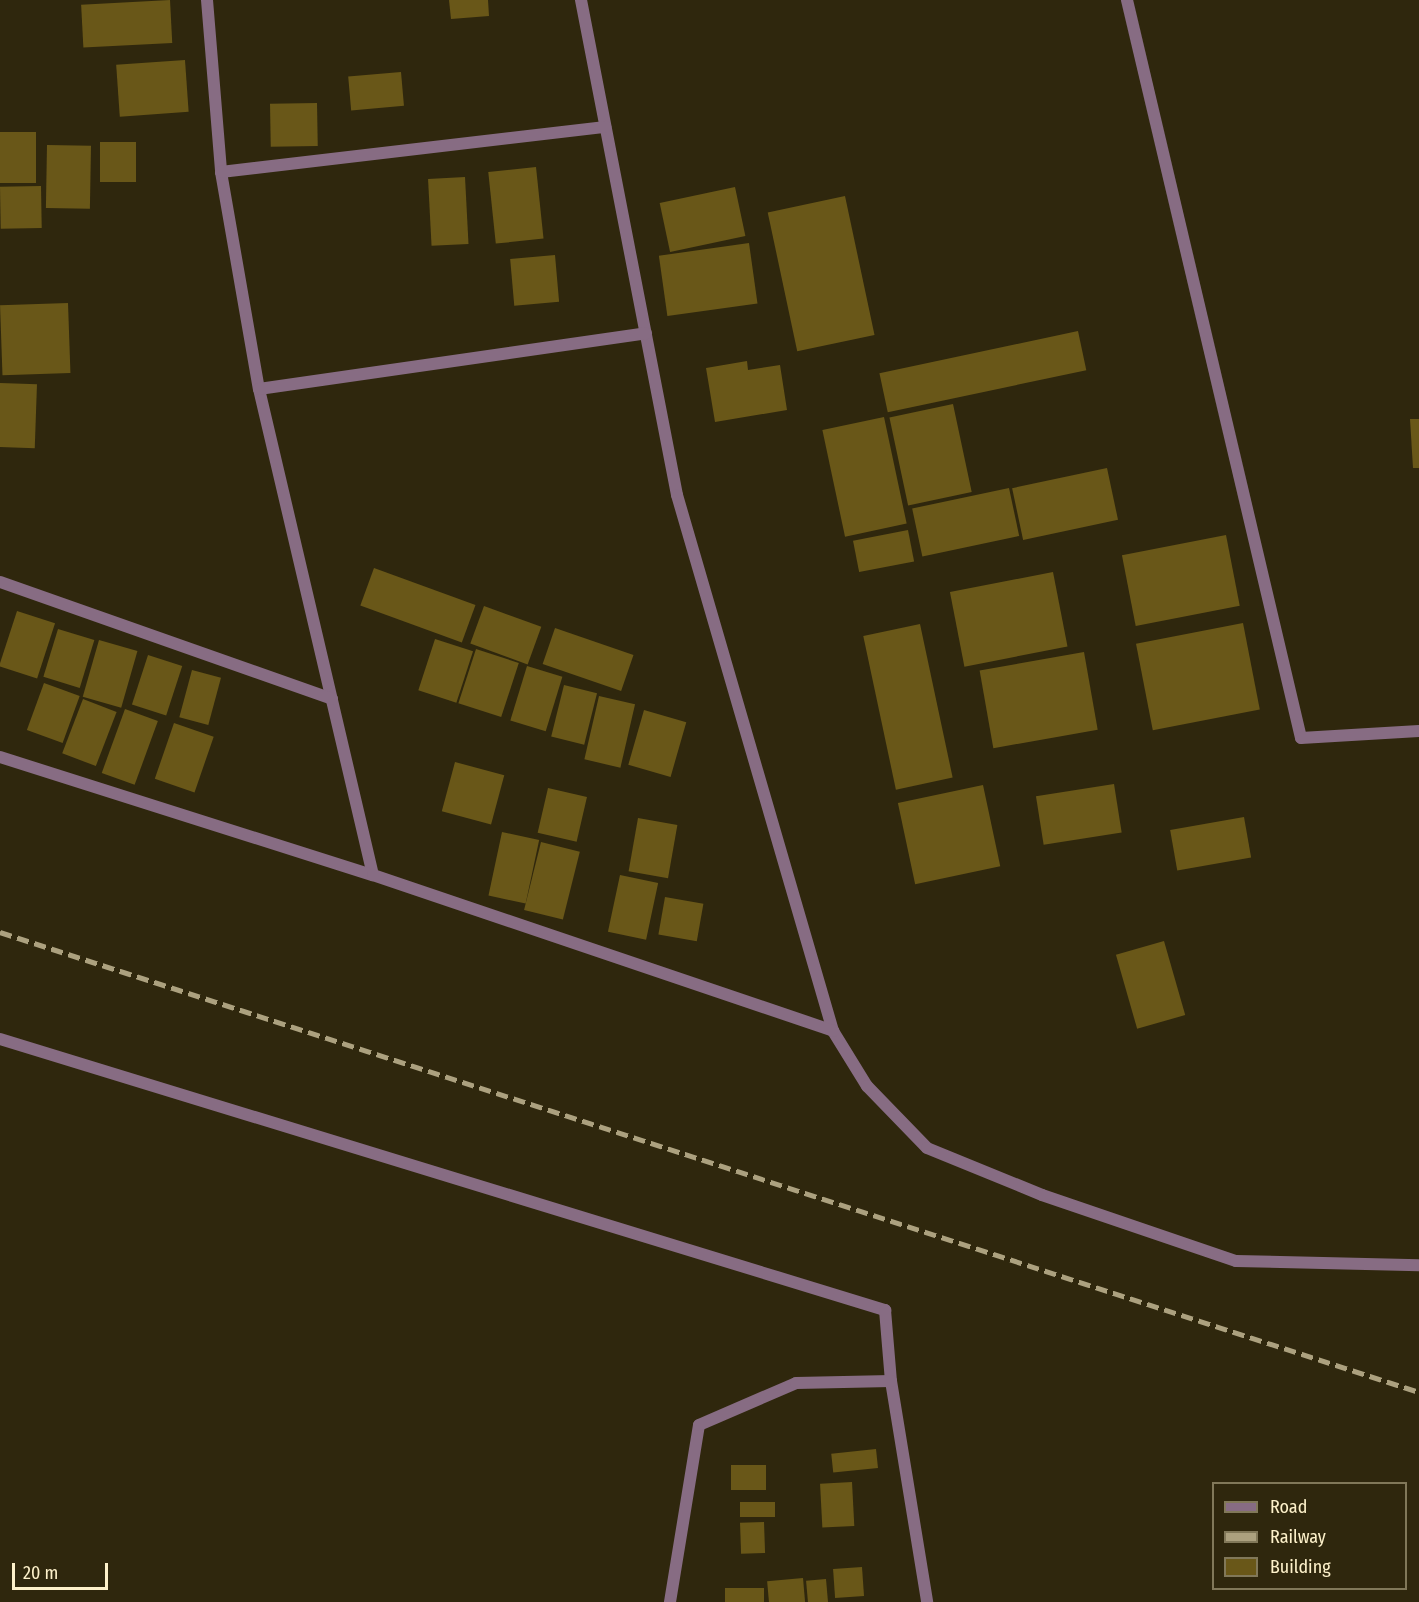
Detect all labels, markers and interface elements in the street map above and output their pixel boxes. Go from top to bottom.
legend [1212,1482,1407,1590]
text: Road [1270,1496,1307,1518]
text: Railway [1270,1526,1326,1548]
scale bar [15,1551,111,1589]
text: Building [1270,1556,1331,1578]
text: 20 m [23,1562,58,1584]

